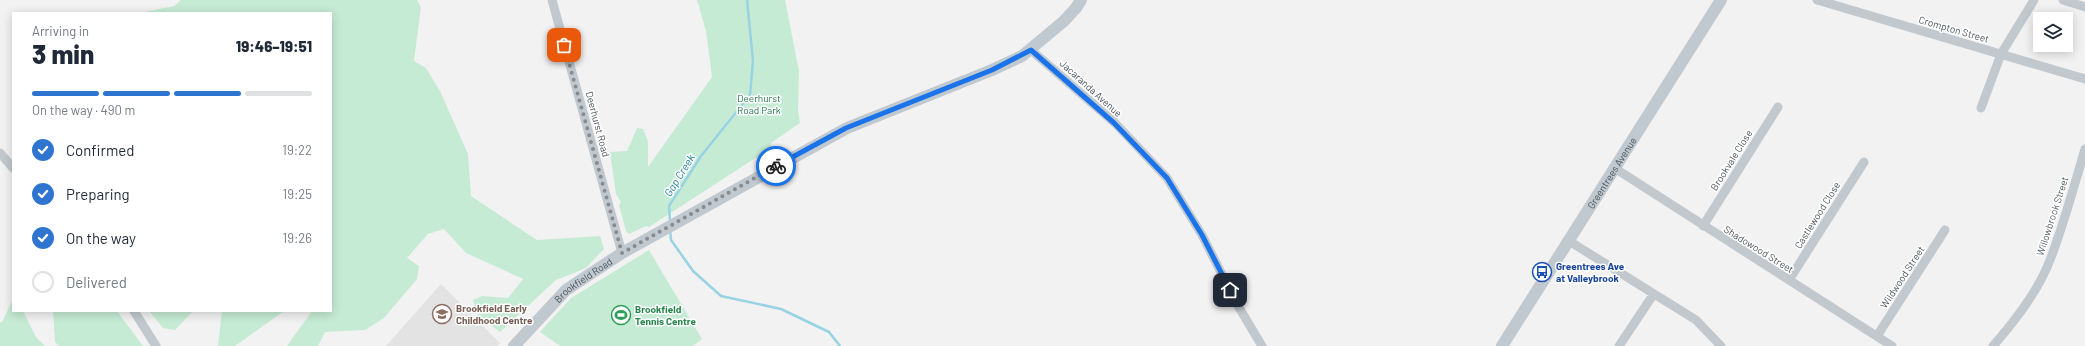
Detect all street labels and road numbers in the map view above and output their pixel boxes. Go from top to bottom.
street label: Crompton Street [1917,13,1991,45]
street label: Jacaranda Avenue [1057,57,1125,119]
street label: Deerhurst Road [583,90,613,158]
street label: Brookvale Close [1708,128,1754,192]
street label: Greentrees Avenue [1585,135,1639,211]
street label: Willowbrook Street [2034,175,2071,257]
street label: Castlewood Close [1792,179,1842,251]
street label: Shadowood Street [1722,223,1796,275]
street label: Wildwood Street [1877,243,1927,310]
street label: Brookfield Road [551,255,615,305]

